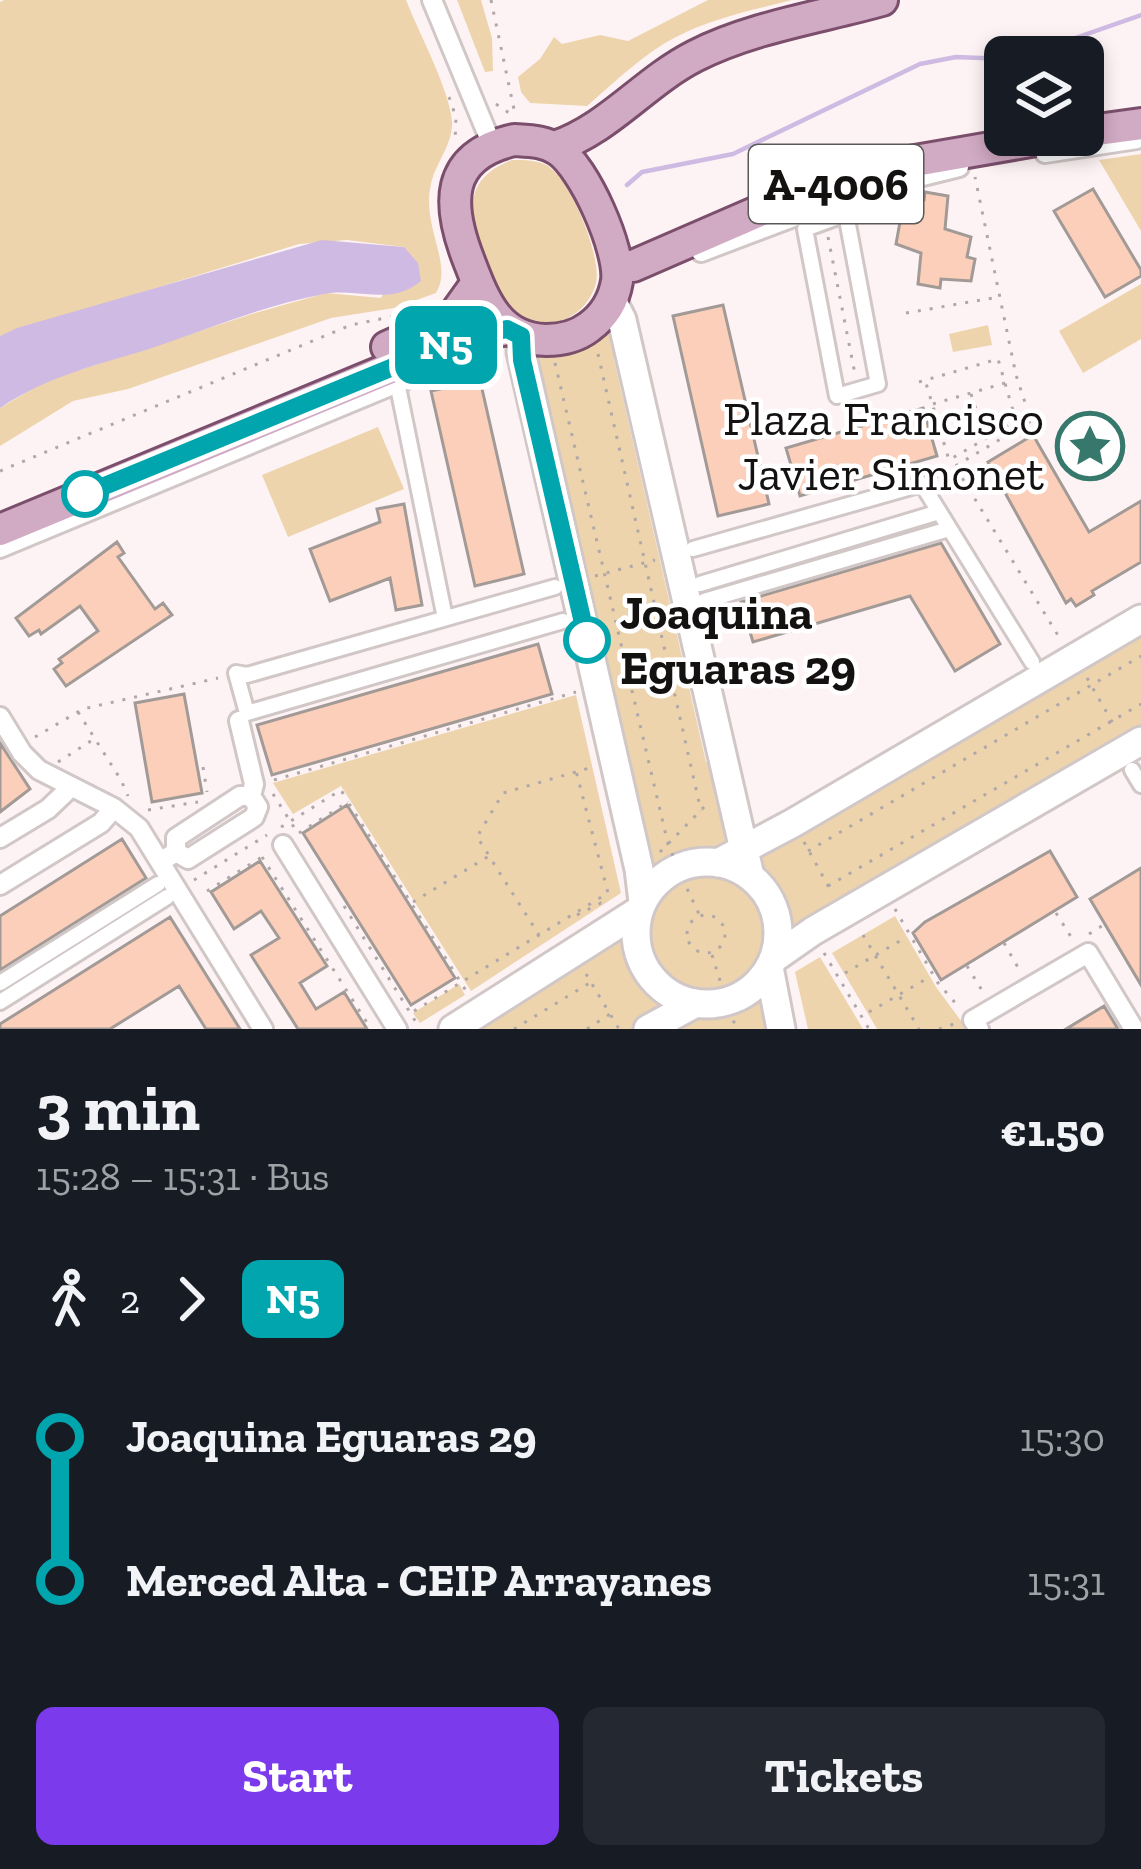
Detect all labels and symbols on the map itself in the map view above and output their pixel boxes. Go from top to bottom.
road number: A-4006 [749,145,923,223]
line badge: N5 [392,306,500,384]
place label: Plaza Francisco Javier Simonet [723,390,1044,502]
place icon: Plaza Francisco Javier Simonet [1055,411,1125,481]
unlabelled marker [63,472,107,516]
place label: Joaquina Eguaras 29 [620,584,856,696]
marker: Joaquina Eguaras 29 [565,618,609,662]

